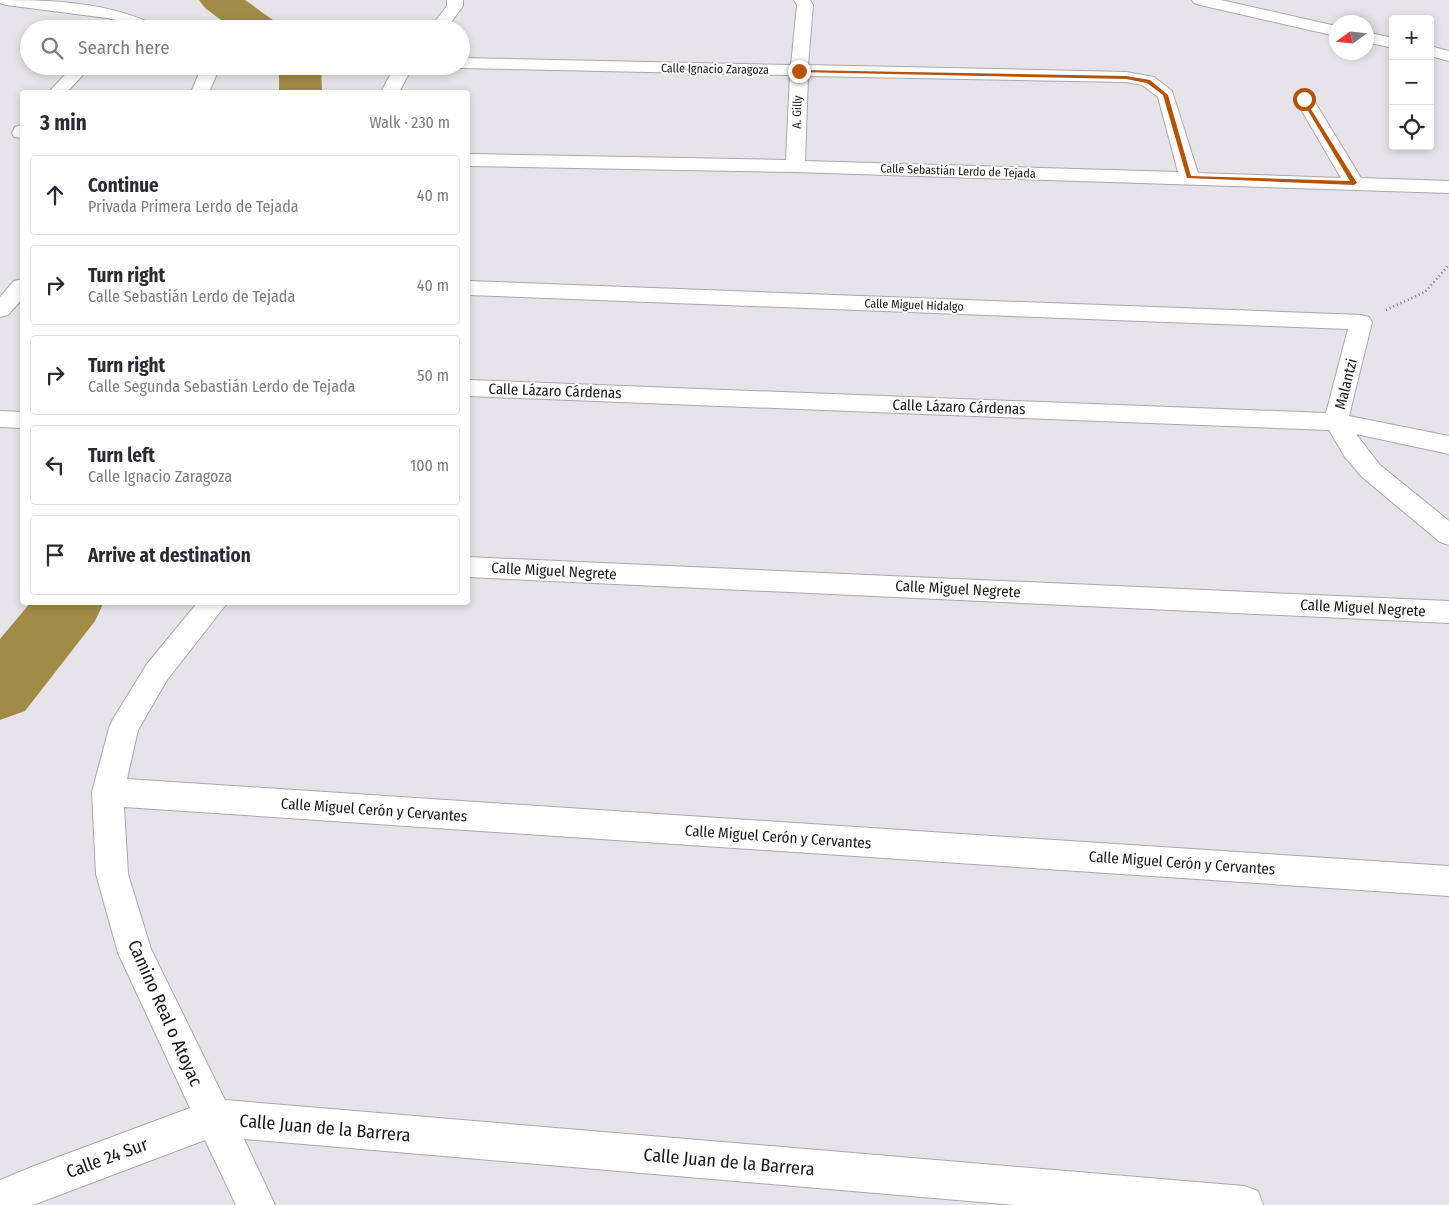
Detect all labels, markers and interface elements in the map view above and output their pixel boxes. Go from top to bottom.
north arrow [1329,15,1374,60]
map controls [1389,15,1434,150]
button: + [1389,15,1434,60]
search box [20,20,470,75]
icon: search [38,34,66,62]
text: Search here [78,36,170,59]
route end [788,60,811,83]
button: − [1389,60,1434,105]
street label: Calle Ignacio Zaragoza [661,61,769,77]
route start [1293,88,1316,111]
street label: A. Gilly [789,95,805,129]
button: locate [1389,105,1434,150]
text: 3 min [40,110,87,136]
text: Walk · 230 m [370,113,450,132]
street label: Calle Sebastián Lerdo de Tejada [880,161,1036,181]
text: Continue [88,174,159,197]
icon: ahead [41,181,69,209]
text: 40 m [417,186,449,205]
text: Privada Primera Lerdo de Tejada [88,197,299,216]
text: Turn right [88,264,165,287]
icon: right [41,271,69,299]
text: 40 m [417,276,449,295]
text: Calle Sebastián Lerdo de Tejada [88,287,295,306]
street label: Calle Miguel Hidalgo [864,296,964,314]
text: Turn right [88,354,165,377]
street label: Malantzi [1331,357,1361,411]
icon: right [41,361,69,389]
text: 50 m [417,366,449,385]
text: Calle Segunda Sebastián Lerdo de Tejada [88,377,355,396]
street label: Calle Lázaro Cárdenas [488,380,622,402]
street label: Calle Lázaro Cárdenas [892,396,1026,418]
text: Turn left [88,444,155,467]
icon: left [41,451,69,479]
text: 100 m [410,456,449,475]
text: Calle Ignacio Zaragoza [88,467,232,486]
icon: arrive [41,541,69,569]
text: Arrive at destination [88,544,251,567]
street label: Calle Miguel Negrete [491,559,617,583]
street label: Calle Miguel Negrete [895,577,1021,601]
street label: Calle Miguel Negrete [1300,596,1426,620]
street label: Calle Miguel Cerón y Cervantes [280,795,468,825]
street label: Calle Miguel Cerón y Cervantes [684,822,872,852]
street label: Calle Miguel Cerón y Cervantes [1088,848,1276,878]
street label: Camino Real o Atoyac [123,936,207,1090]
street label: Calle Juan de la Barrera [239,1110,412,1146]
street label: Calle 24 Sur [63,1133,152,1183]
street label: Calle Juan de la Barrera [643,1144,816,1180]

